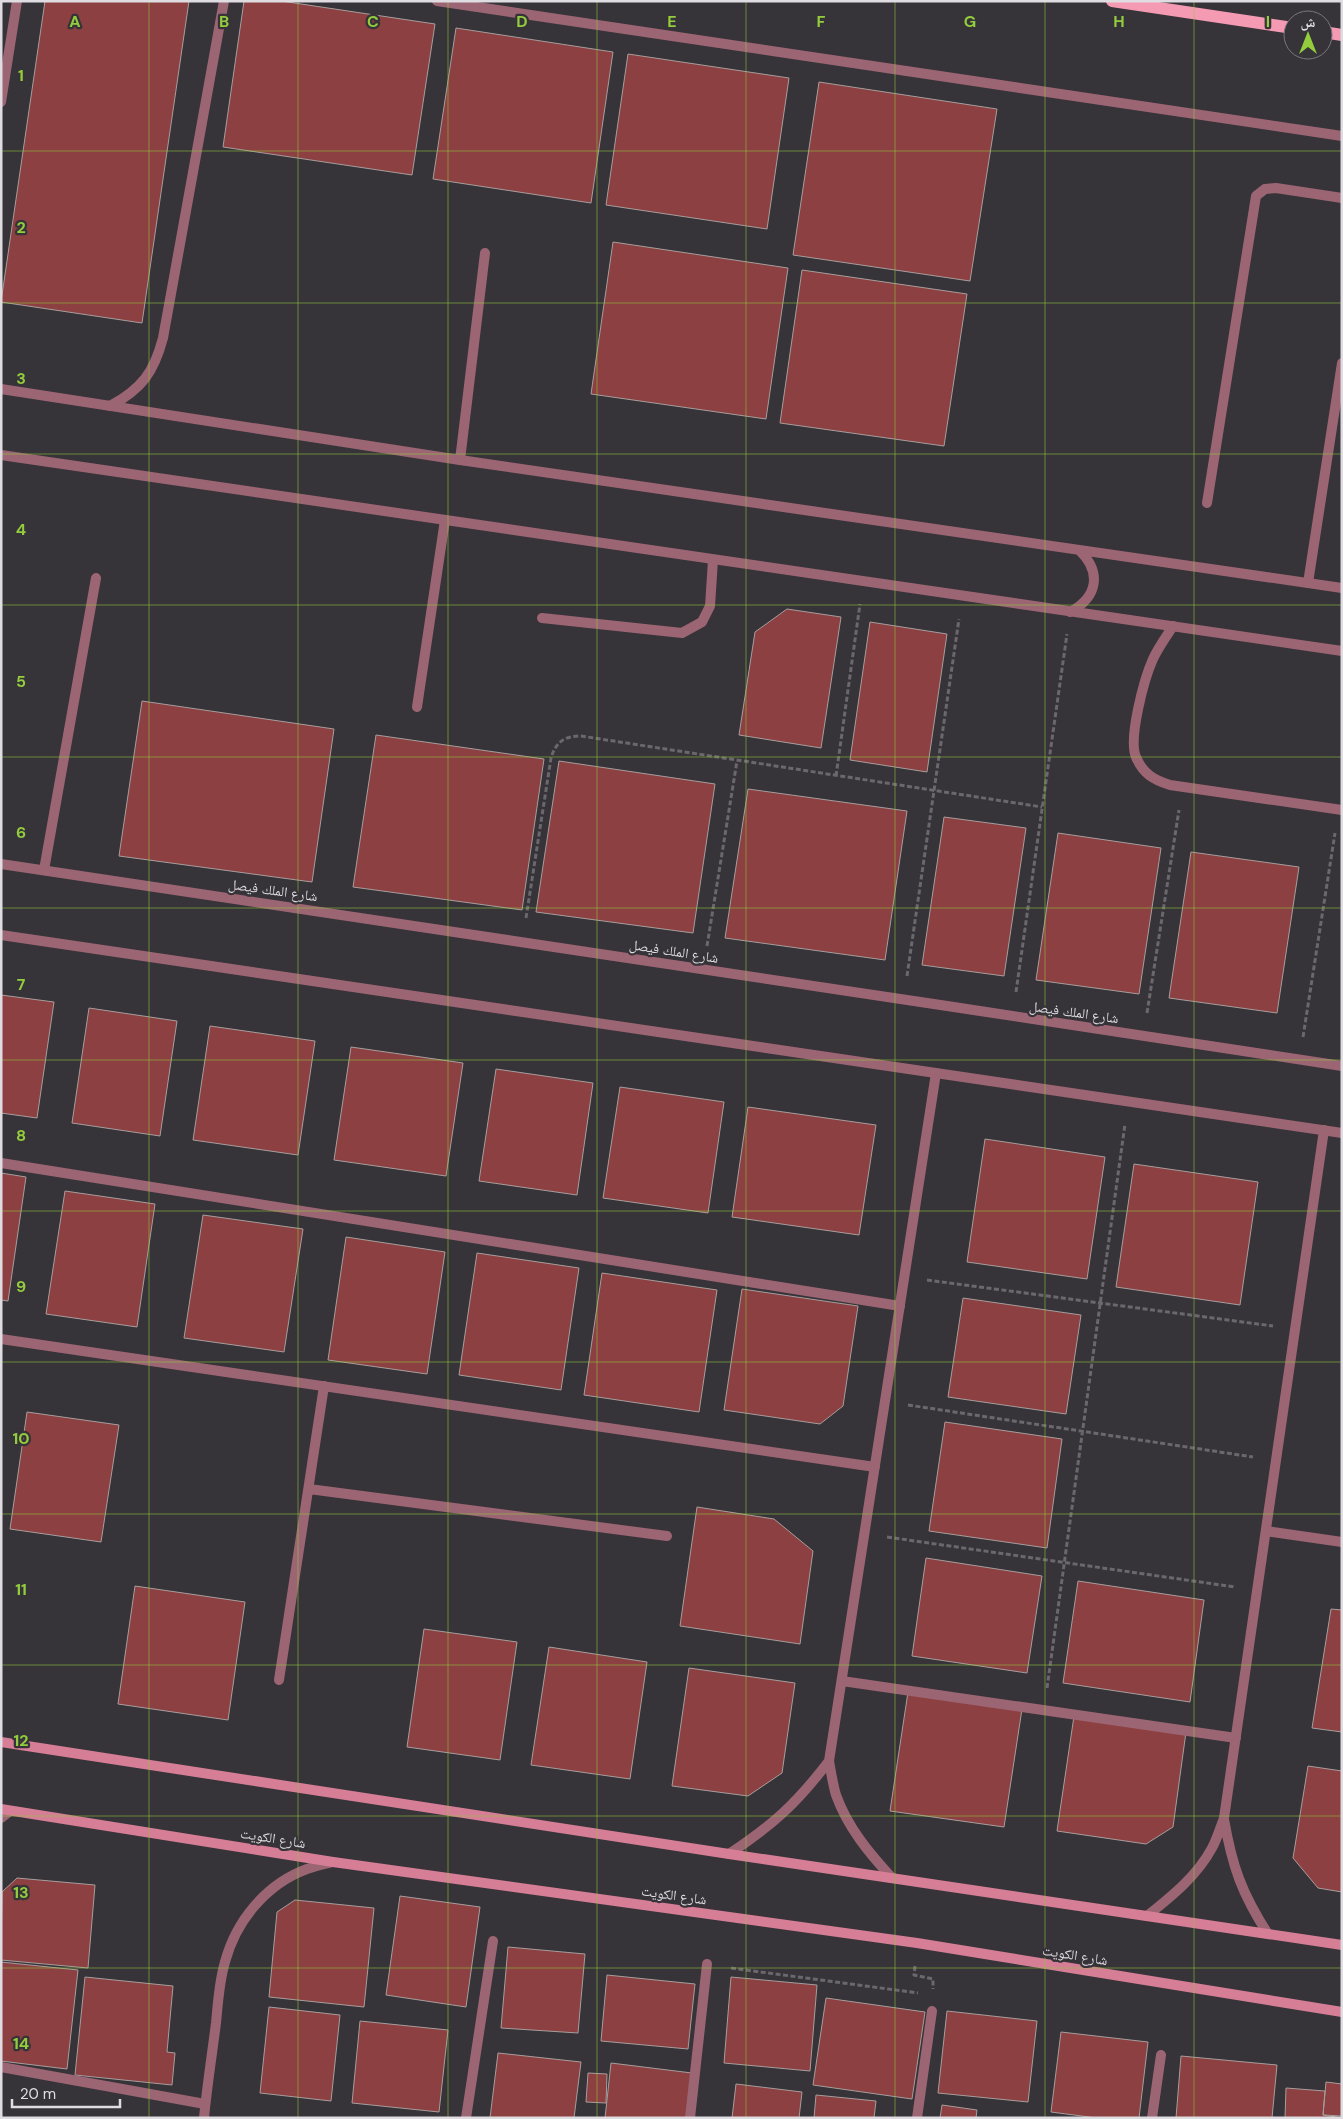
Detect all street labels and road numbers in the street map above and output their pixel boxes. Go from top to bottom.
street label: شارع الملك فيصل [227,875,319,906]
street label: شارع الملك فيصل [628,935,720,968]
street label: شارع الملك فيصل [1028,997,1120,1028]
street label: شارع الكويت [239,1824,307,1853]
street label: شارع الكويت [640,1882,708,1909]
street label: شارع الكويت [1041,1941,1109,1970]

